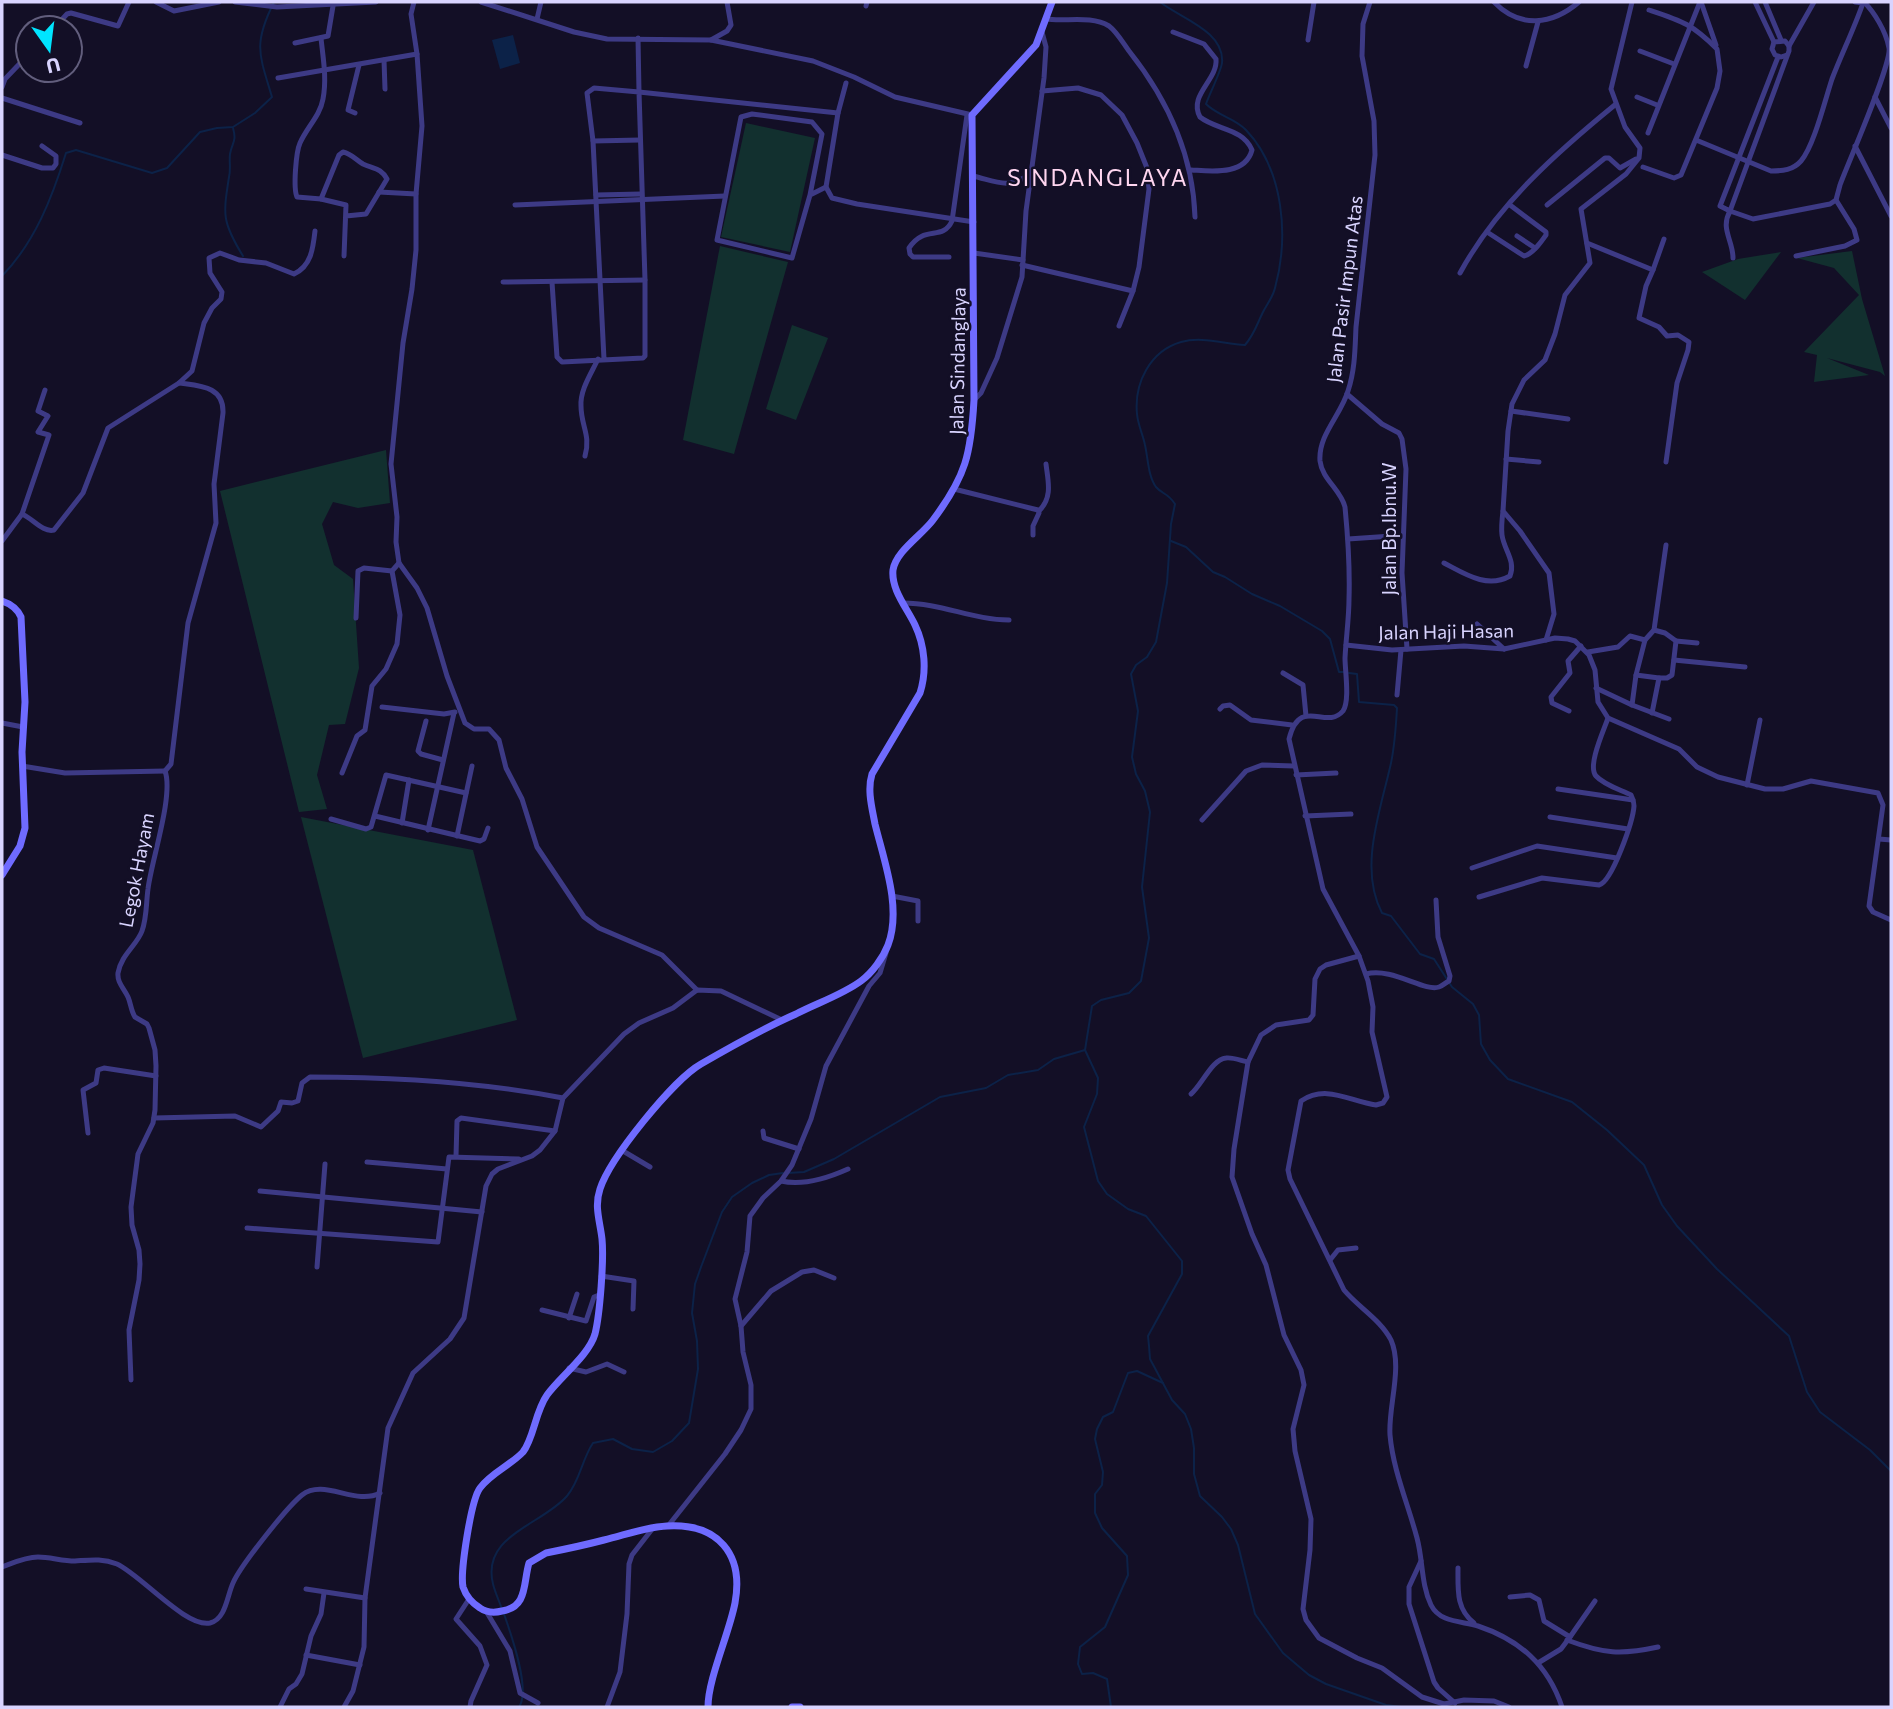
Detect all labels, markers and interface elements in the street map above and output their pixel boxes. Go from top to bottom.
north arrow [14,14,84,84]
text: U [44,53,63,79]
district label: SINDANGLAYA [1007,163,1189,191]
street label: Jalan Pasir Impun Atas [1321,194,1367,384]
street label: Jalan Sindanglaya [944,287,970,435]
street label: Jalan Bp.Ibnu.W [1377,462,1400,596]
street label: Jalan Haji Hasan [1378,618,1514,644]
street label: Legok Hayam [114,811,158,929]

